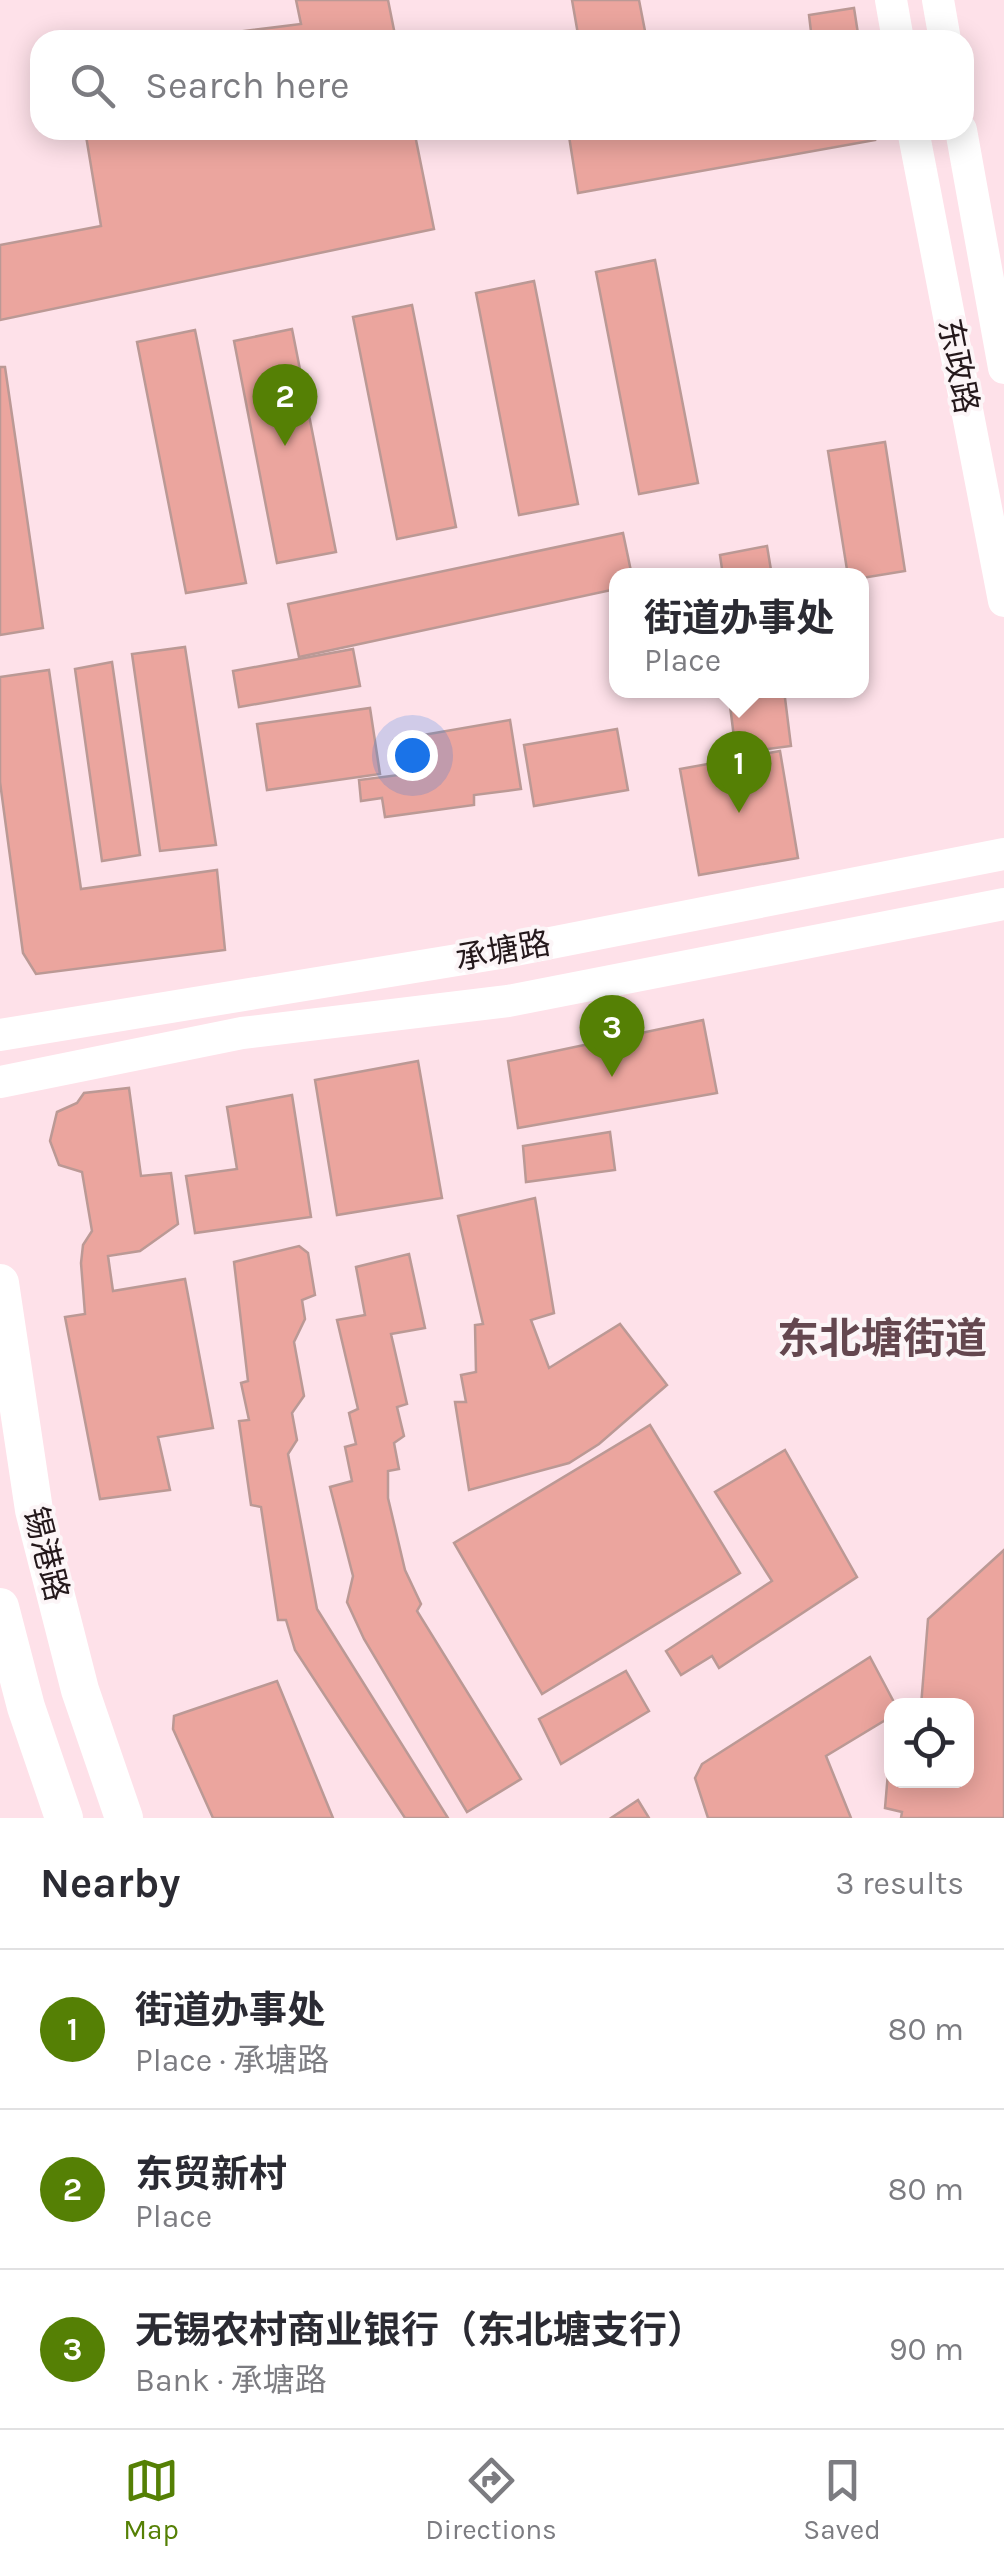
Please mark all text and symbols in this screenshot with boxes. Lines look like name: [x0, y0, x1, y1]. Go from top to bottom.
search box: [30, 30, 974, 140]
icon: search: [65, 58, 120, 113]
text: Search here: [145, 63, 349, 108]
street label: 东政路: [931, 315, 985, 417]
pin: 2: [252, 364, 318, 446]
popup: [609, 568, 869, 698]
text: 街道办事处: [644, 596, 834, 641]
text: Place: [644, 642, 721, 679]
your location: [387, 730, 438, 781]
pin: 1: [706, 730, 772, 813]
street label: 承塘路: [453, 924, 553, 978]
pin: 3: [580, 994, 644, 1077]
district label: 东北塘街道: [777, 1314, 987, 1364]
street label: 锡港路: [16, 1503, 76, 1605]
map controls: [884, 1698, 974, 1788]
button: locate: [884, 1698, 974, 1788]
text: Nearby: [40, 1858, 180, 1908]
text: 3 results: [836, 1865, 964, 1902]
text: 街道办事处: [135, 1988, 325, 2033]
text: 1: [67, 2011, 78, 2048]
text: 80 m: [888, 2011, 964, 2048]
text: Place · 承塘路: [135, 2042, 329, 2079]
text: 东贸新村: [135, 2152, 287, 2197]
text: 2: [63, 2171, 82, 2208]
text: 80 m: [888, 2171, 964, 2208]
text: Place: [135, 2198, 212, 2235]
text: 无锡农村商业银行（东北塘支行）: [135, 2308, 705, 2353]
text: 3: [63, 2331, 82, 2368]
text: 90 m: [889, 2331, 964, 2368]
text: Bank · 承塘路: [135, 2362, 327, 2399]
tab: Map: [123, 2453, 179, 2546]
tab: Directions: [425, 2453, 557, 2546]
tab: Saved: [803, 2453, 881, 2546]

